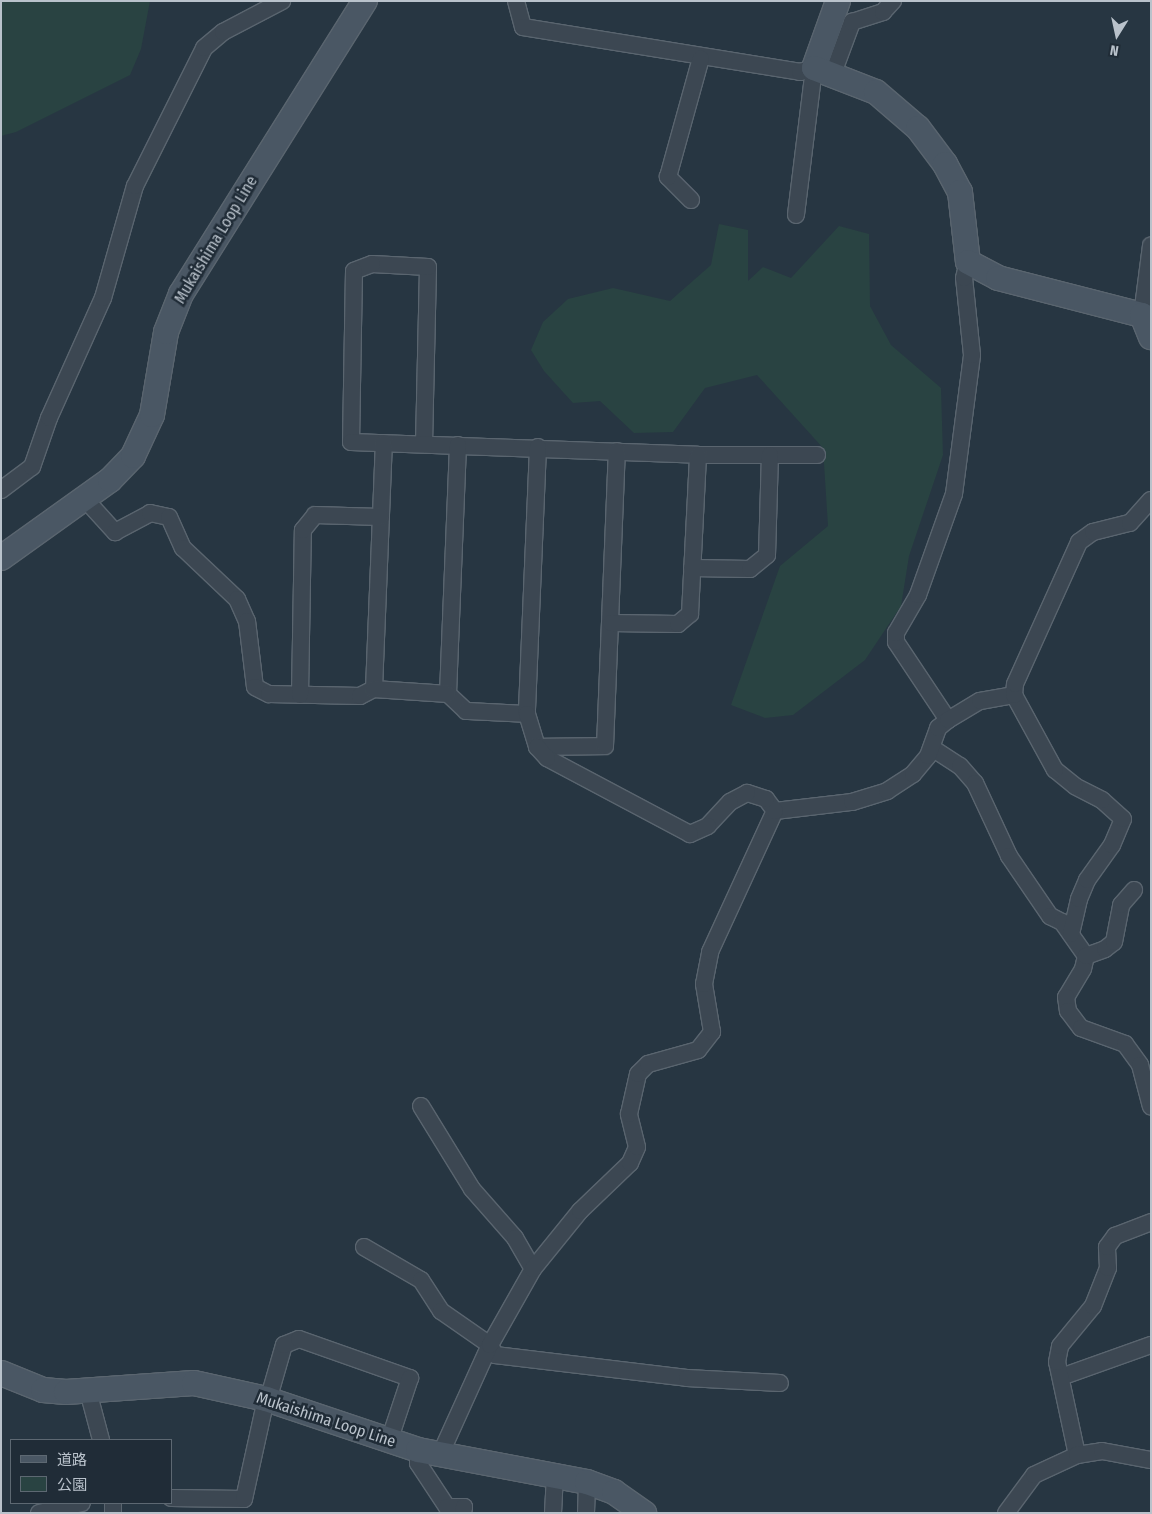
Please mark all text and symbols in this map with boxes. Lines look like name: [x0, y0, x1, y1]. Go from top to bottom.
north arrow: [1092, 10, 1142, 60]
text: N: [1109, 41, 1120, 59]
street label: Mukaishima Loop Line: [170, 173, 262, 307]
street label: Mukaishima Loop Line: [254, 1388, 398, 1452]
legend: [10, 1439, 172, 1504]
text: 道路: [57, 1451, 87, 1469]
text: 公園: [57, 1476, 87, 1494]

